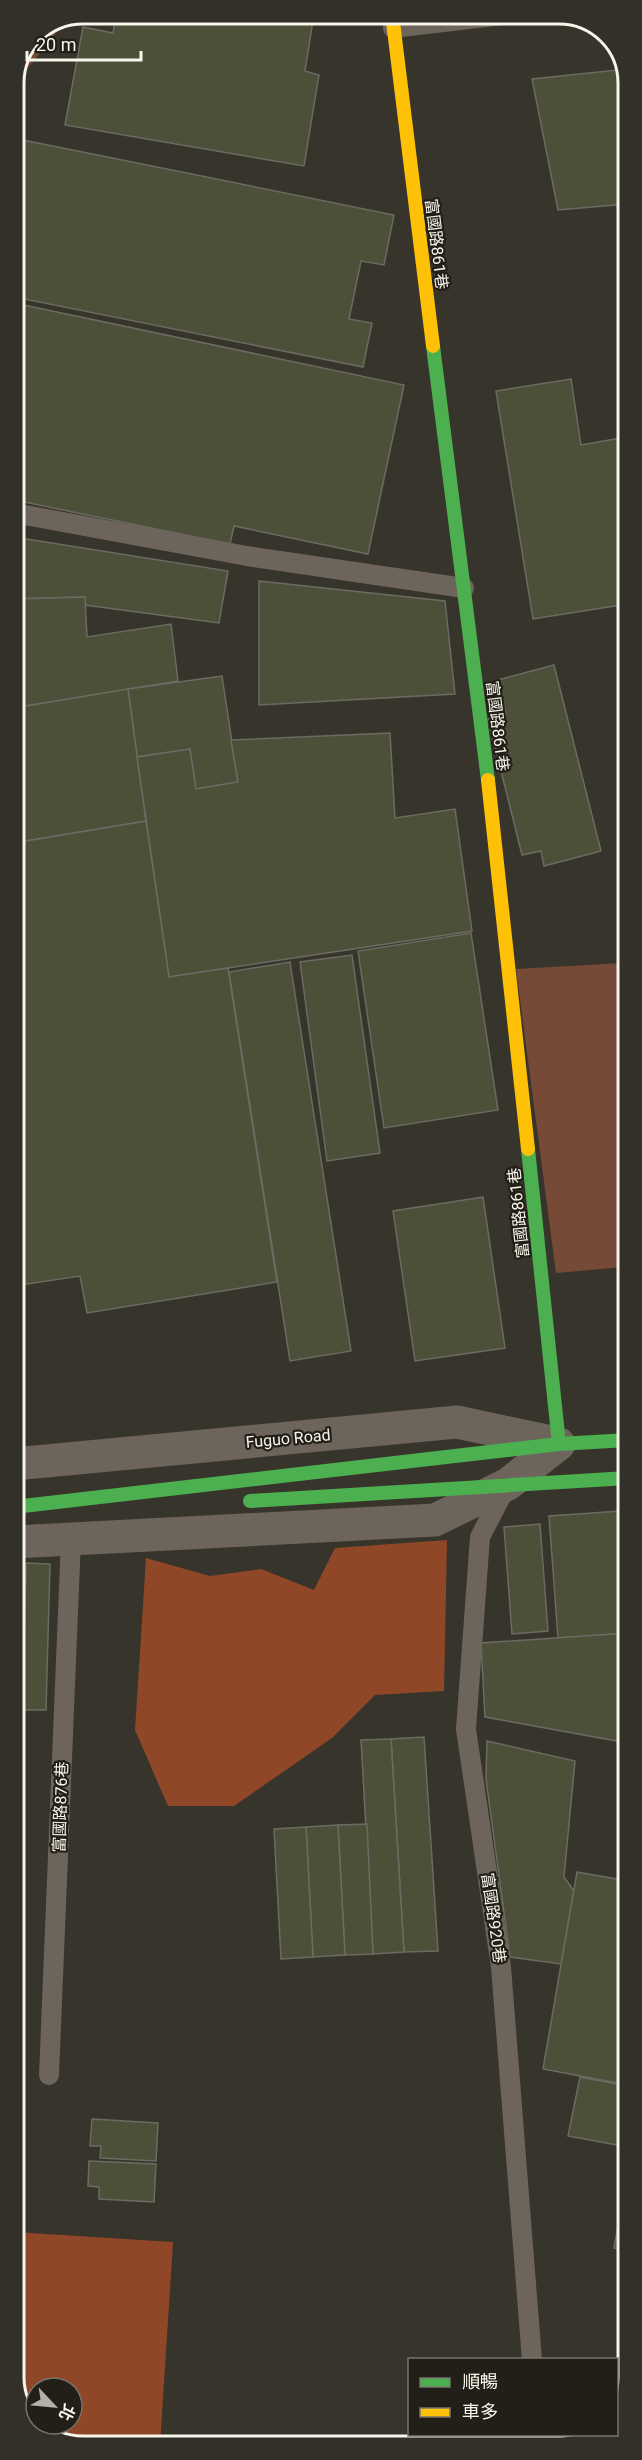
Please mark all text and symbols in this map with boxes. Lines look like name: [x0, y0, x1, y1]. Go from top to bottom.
scale bar: [27, 24, 141, 62]
text: 20 m: [36, 34, 76, 55]
street label: 富國路861巷: [422, 198, 451, 290]
street label: 富國路861巷: [483, 680, 512, 772]
street label: 富國路861巷: [504, 1167, 533, 1259]
street label: Fuguo Road: [245, 1425, 331, 1452]
street label: 富國路876巷: [49, 1761, 72, 1853]
street label: 富國路920巷: [478, 1872, 509, 1964]
legend: [408, 2358, 618, 2436]
text: 順暢: [462, 2371, 498, 2392]
north arrow: [24, 2376, 84, 2436]
text: 北: [55, 2401, 79, 2424]
text: 車多: [462, 2401, 498, 2422]

